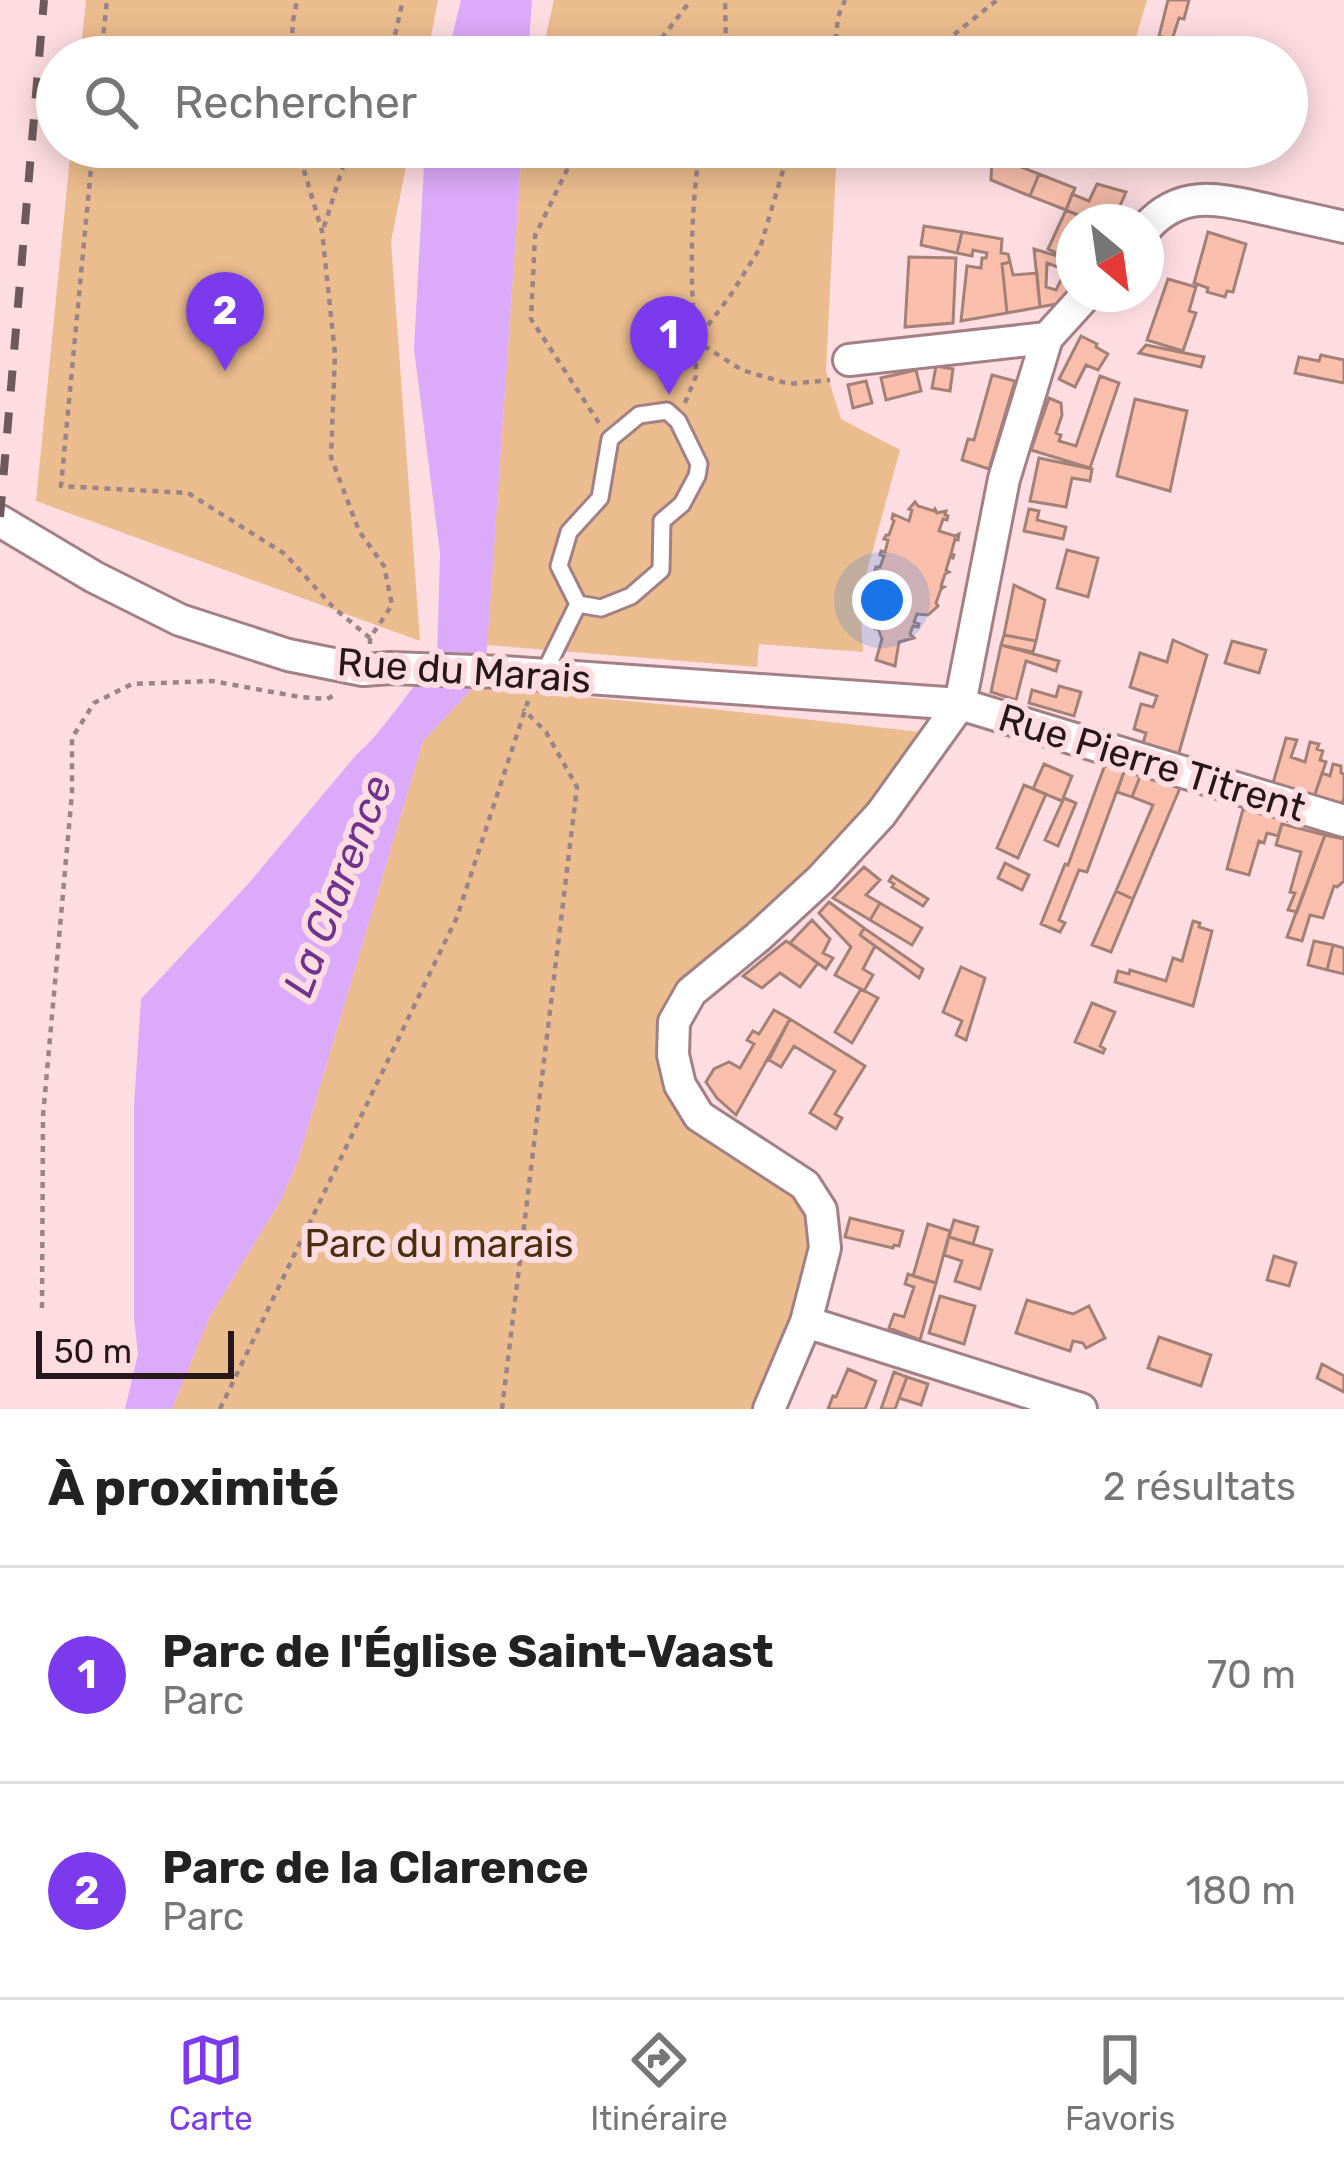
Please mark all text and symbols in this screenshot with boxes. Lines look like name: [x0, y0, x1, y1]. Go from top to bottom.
search box: [36, 36, 1308, 168]
icon: search: [78, 69, 144, 135]
text: Rechercher: [174, 76, 417, 129]
north arrow: [1056, 204, 1164, 312]
pin: 2: [186, 272, 264, 371]
pin: 1: [630, 296, 708, 395]
your location: [852, 570, 912, 630]
street label: Rue du Marais: [335, 639, 593, 703]
street label: Rue Pierre Titrent: [993, 694, 1311, 832]
water label: La Clarence: [273, 769, 403, 1003]
park label: Parc du marais: [304, 1221, 574, 1267]
scale bar: [36, 1325, 234, 1378]
text: 50 m: [54, 1332, 132, 1371]
text: À proximité: [48, 1457, 339, 1518]
text: 2 résultats: [1103, 1464, 1296, 1510]
text: Parc de l'Église Saint-Vaast: [162, 1625, 773, 1678]
text: 1: [77, 1652, 97, 1698]
text: 70 m: [1207, 1652, 1296, 1698]
text: Parc: [162, 1678, 244, 1724]
text: Parc de la Clarence: [162, 1841, 589, 1894]
text: 2: [74, 1868, 100, 1914]
text: 180 m: [1186, 1868, 1296, 1914]
text: Parc: [162, 1894, 244, 1940]
tab: Carte: [169, 2027, 253, 2138]
tab: Itinéraire: [590, 2027, 728, 2138]
tab: Favoris: [1065, 2027, 1175, 2138]

